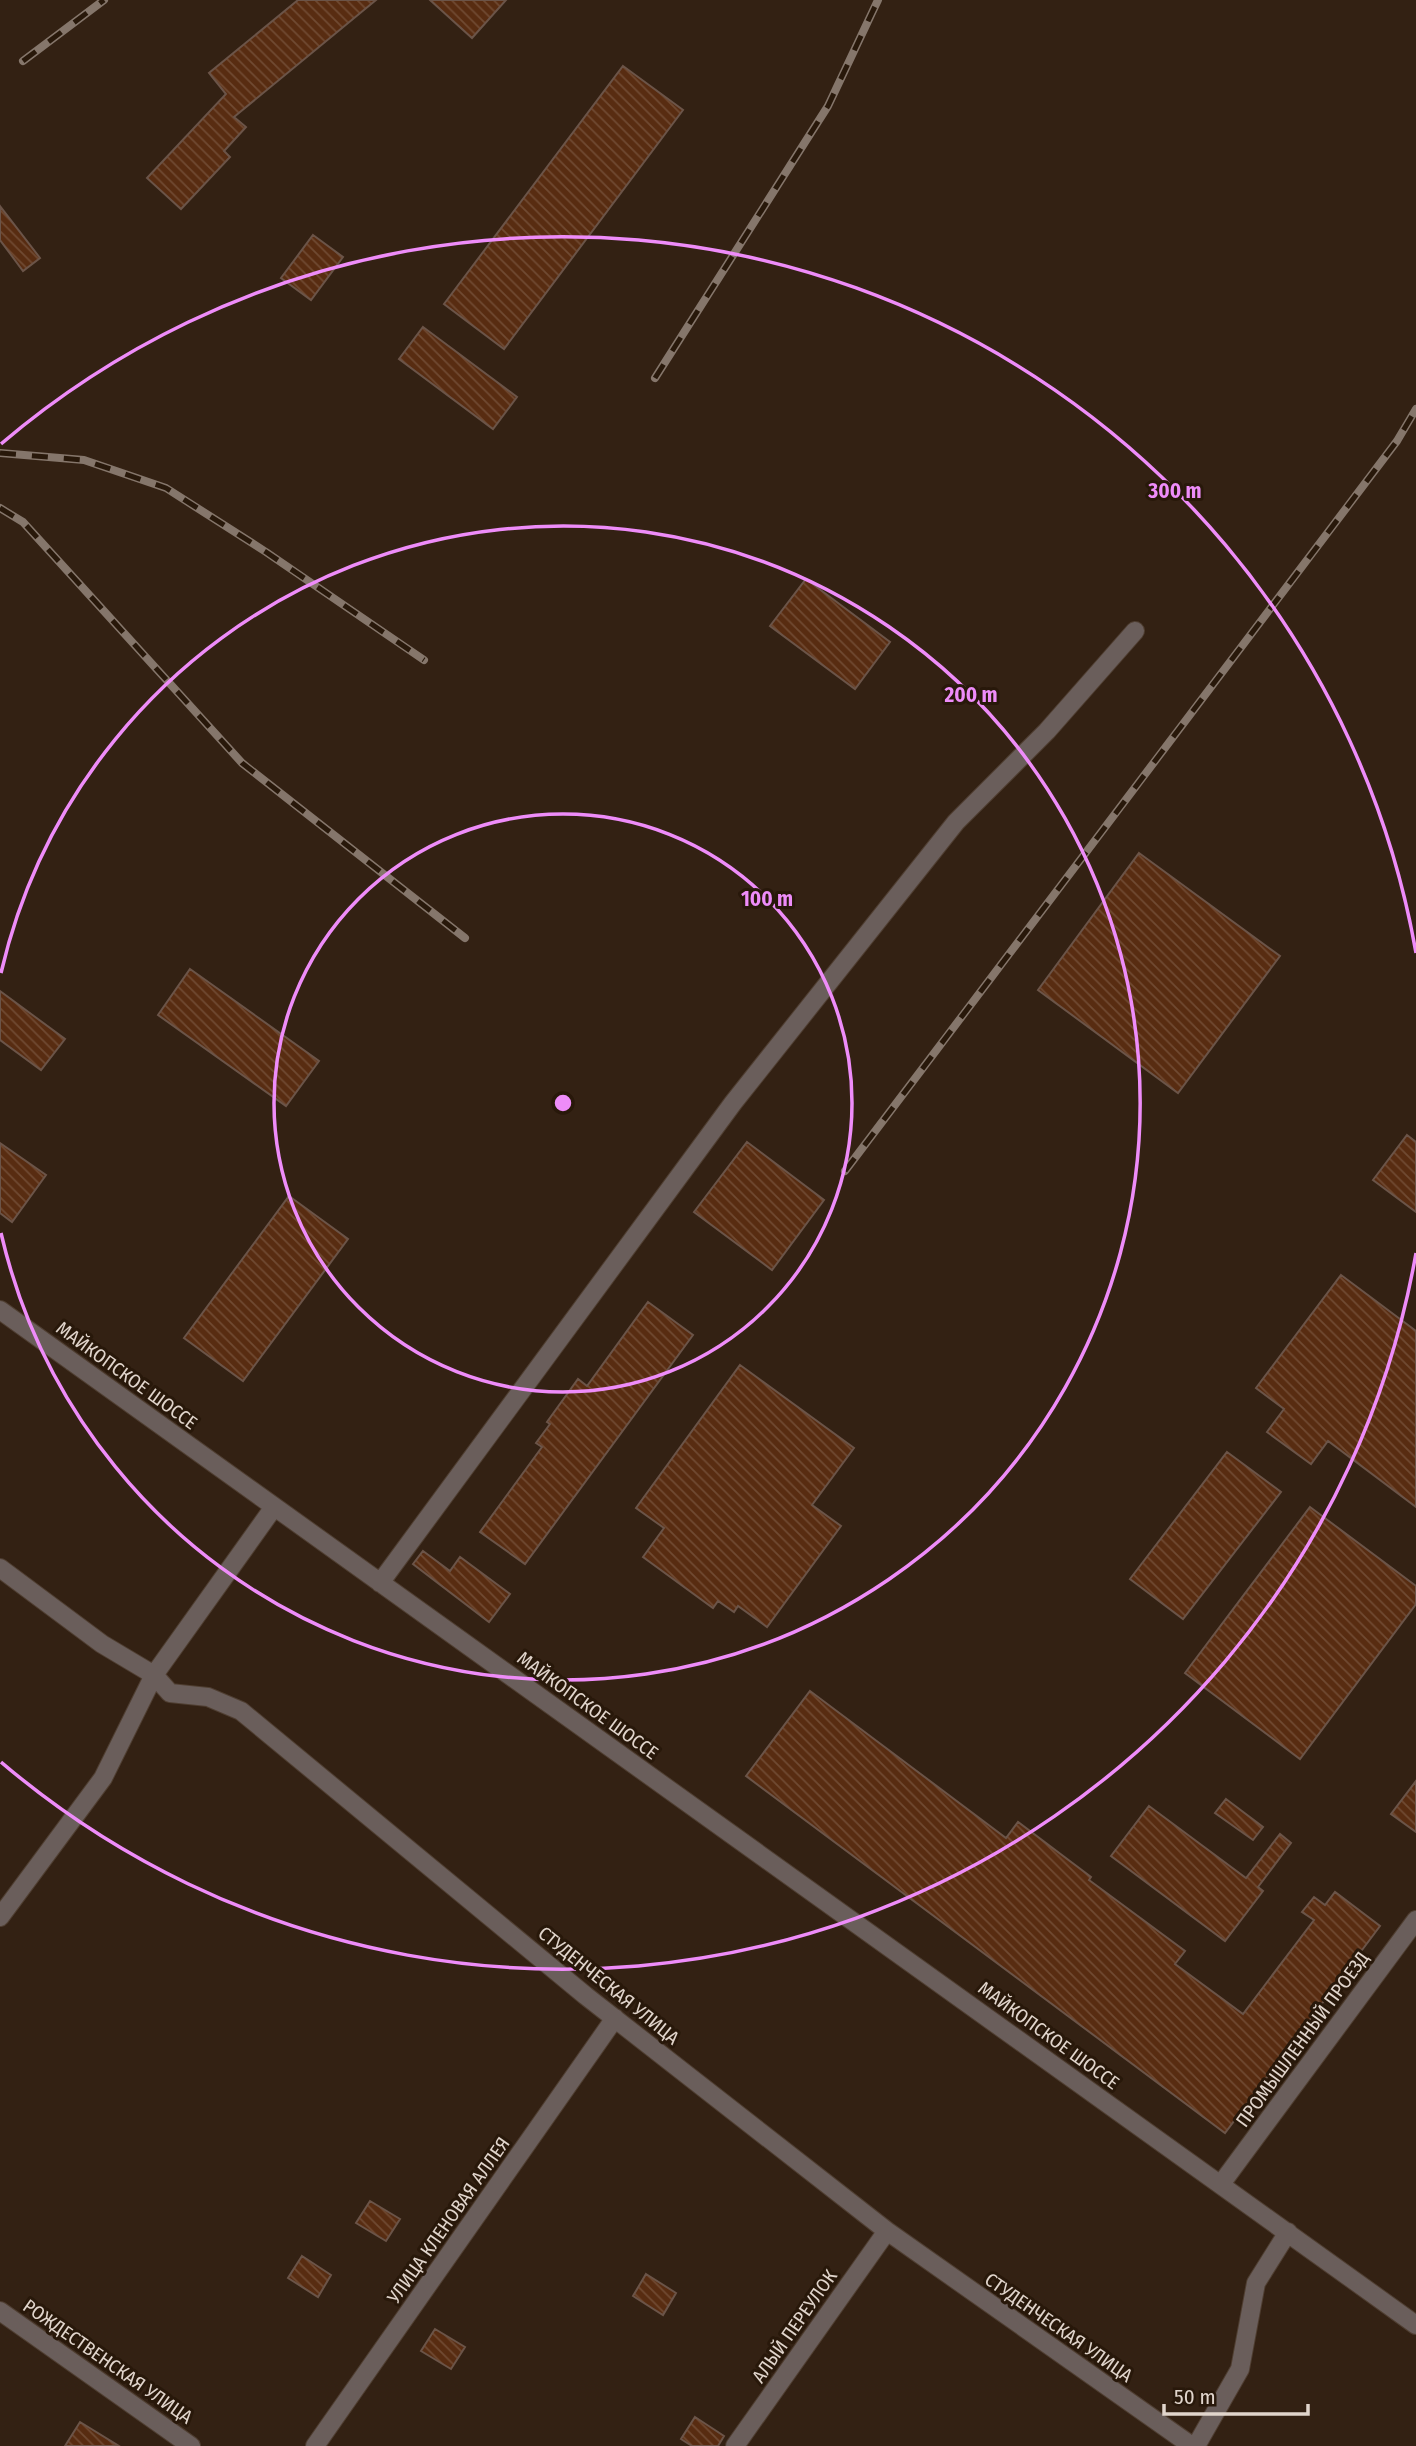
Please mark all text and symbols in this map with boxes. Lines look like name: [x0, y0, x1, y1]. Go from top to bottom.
text: 300 m: [1147, 478, 1202, 504]
text: 200 m: [943, 682, 998, 708]
text: 100 m: [741, 886, 793, 912]
centre of rings: [551, 1091, 575, 1115]
street label: МАЙКОПСКОЕ ШОССЕ: [52, 1317, 202, 1434]
street label: МАЙКОПСКОЕ ШОССЕ: [513, 1647, 663, 1764]
street label: СТУДЕНЧЕСКАЯ УЛИЦА: [534, 1921, 684, 2049]
street label: ПРОМЫШЛЕННЫЙ ПРОЕЗД: [1231, 1947, 1374, 2131]
street label: МАЙКОПСКОЕ ШОССЕ: [974, 1977, 1124, 2094]
street label: УЛИЦА КЛЕНОВАЯ АЛЛЕЯ: [382, 2133, 515, 2309]
street label: АЛЫЙ ПЕРЕУЛОК: [747, 2265, 842, 2387]
street label: СТУДЕНЧЕСКАЯ УЛИЦА: [981, 2268, 1137, 2387]
street label: РОЖДЕСТВЕНСКАЯ УЛИЦА: [19, 2294, 197, 2429]
scale bar: [1164, 2372, 1308, 2416]
text: 50 m: [1174, 2384, 1216, 2410]

